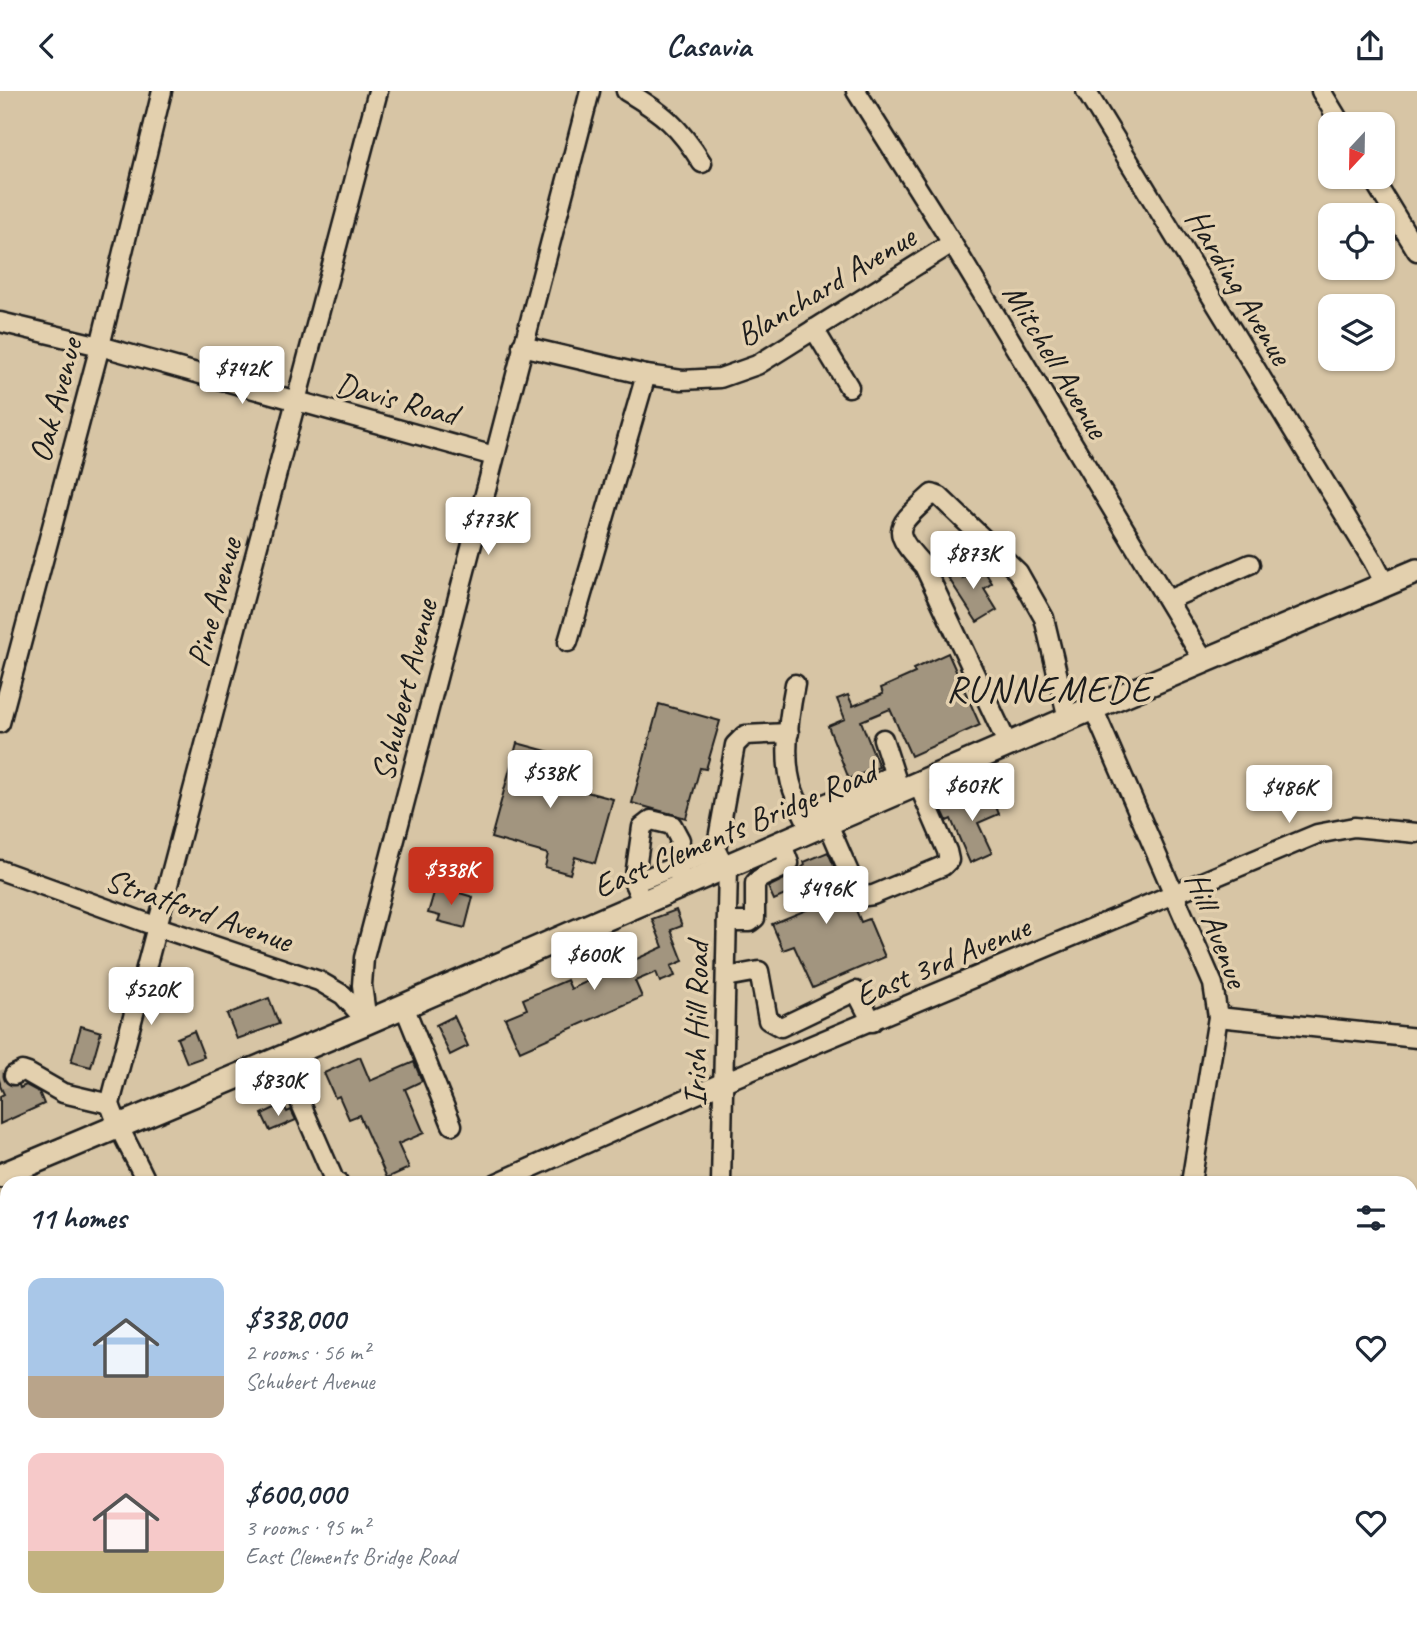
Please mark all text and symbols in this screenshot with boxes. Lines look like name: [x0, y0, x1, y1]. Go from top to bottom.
text: Casavia: [666, 25, 751, 66]
icon: back: [28, 27, 66, 65]
icon: share: [1351, 27, 1389, 65]
north arrow: [1318, 112, 1395, 189]
map controls: [1318, 112, 1395, 371]
street label: Harding Avenue: [1176, 201, 1303, 374]
button: locate: [1318, 203, 1395, 280]
street label: Blanchard Avenue: [728, 215, 925, 356]
street label: Mitchell Avenue: [994, 275, 1120, 448]
button: layers: [1318, 294, 1395, 371]
street label: Oak Avenue: [18, 331, 92, 467]
pin: $742K: [193, 347, 291, 406]
text: $742K: [216, 354, 269, 383]
street label: Davis Road: [331, 363, 467, 437]
pin: $773K: [439, 497, 537, 557]
text: $773K: [462, 505, 514, 534]
street label: Pine Avenue: [177, 531, 252, 671]
pin: $873K: [924, 531, 1022, 591]
text: $873K: [947, 539, 1000, 568]
street label: Schubert Avenue: [361, 593, 447, 785]
district label: RUNNEMEDE: [946, 665, 1154, 712]
street label: East Clements Bridge Road: [587, 748, 887, 907]
pin: $538K: [501, 751, 599, 810]
text: $538K: [524, 758, 576, 787]
pin: $607K: [923, 763, 1021, 823]
pin: $486K: [1240, 765, 1338, 825]
text: $607K: [945, 771, 999, 800]
text: $486K: [1262, 773, 1316, 802]
pin: $338K: [402, 847, 500, 907]
text: $338K: [424, 855, 478, 884]
street label: Stratford Avenue: [100, 858, 300, 962]
street label: Hill Avenue: [1176, 866, 1259, 995]
pin: $496K: [777, 867, 875, 926]
text: $496K: [799, 874, 853, 903]
street label: East 3rd Avenue: [849, 904, 1038, 1017]
pin: $600K: [545, 933, 643, 992]
street label: Irish Hill Road: [674, 936, 719, 1107]
text: $600K: [567, 940, 621, 969]
pin: $520K: [102, 967, 200, 1027]
text: $520K: [125, 975, 177, 1004]
pin: $830K: [229, 1059, 327, 1118]
text: $830K: [251, 1066, 305, 1095]
text: 11 homes: [28, 1199, 126, 1237]
icon: filters: [1352, 1199, 1390, 1237]
text: $338,000: [245, 1300, 345, 1338]
icon: home: [84, 1306, 168, 1390]
icon: heart: [1352, 1329, 1390, 1367]
text: 2 rooms · 56 m²: [245, 1338, 369, 1367]
text: Schubert Avenue: [245, 1367, 375, 1396]
text: $600,000: [245, 1475, 346, 1513]
icon: home: [84, 1481, 168, 1565]
icon: heart: [1352, 1504, 1390, 1542]
text: 3 rooms · 95 m²: [245, 1513, 369, 1542]
text: East Clements Bridge Road: [245, 1542, 456, 1571]

